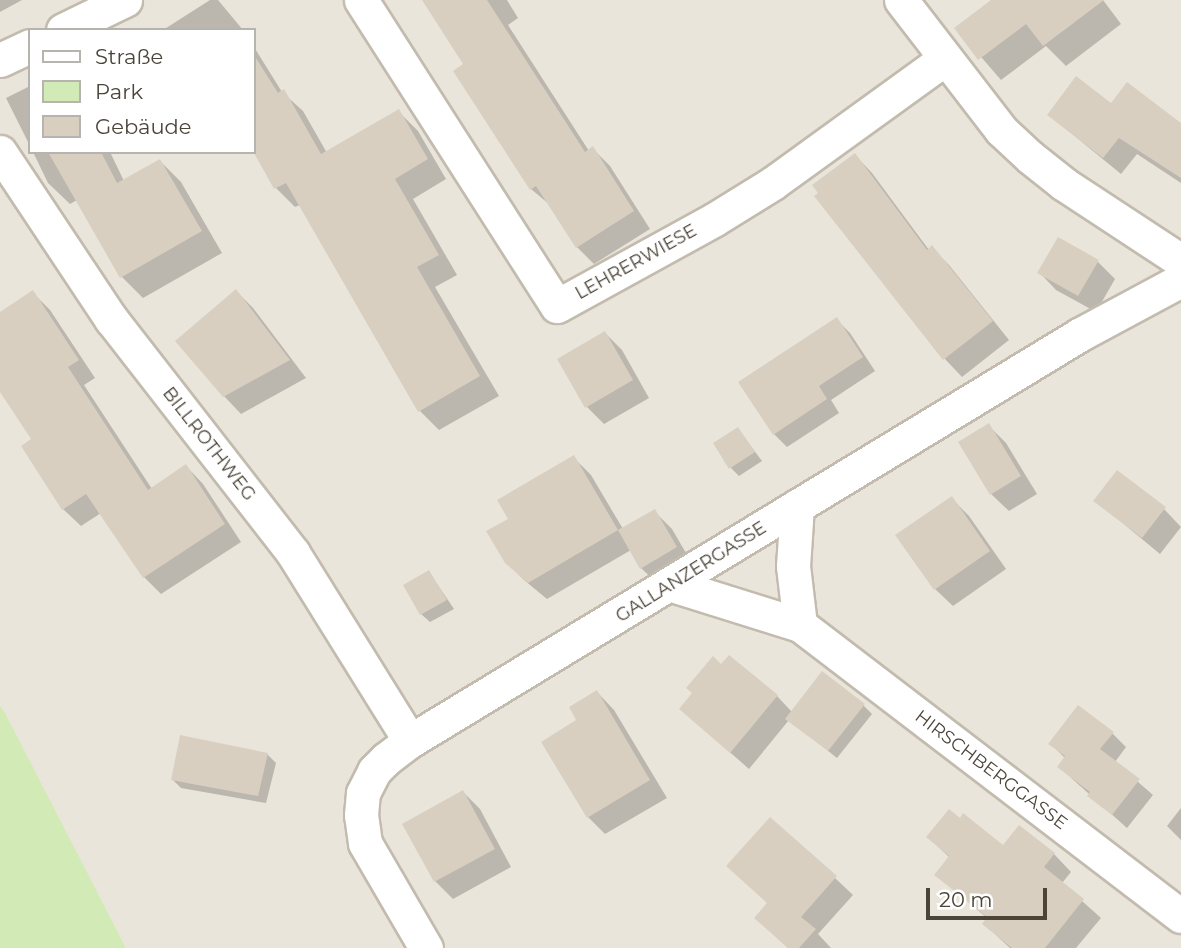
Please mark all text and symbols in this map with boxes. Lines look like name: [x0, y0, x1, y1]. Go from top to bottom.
legend: [28, 28, 256, 154]
text: Straße: [95, 44, 163, 69]
text: Park: [95, 79, 143, 104]
text: Gebäude: [95, 114, 192, 139]
street label: LEHRERWIESE: [571, 220, 701, 304]
street label: BILLROTHWEG: [158, 383, 260, 505]
street label: GALLANZERGASSE: [612, 517, 770, 627]
street label: HIRSCHBERGGASSE: [911, 706, 1071, 834]
scale bar: [929, 874, 1050, 918]
text: 20 m: [939, 887, 993, 912]

